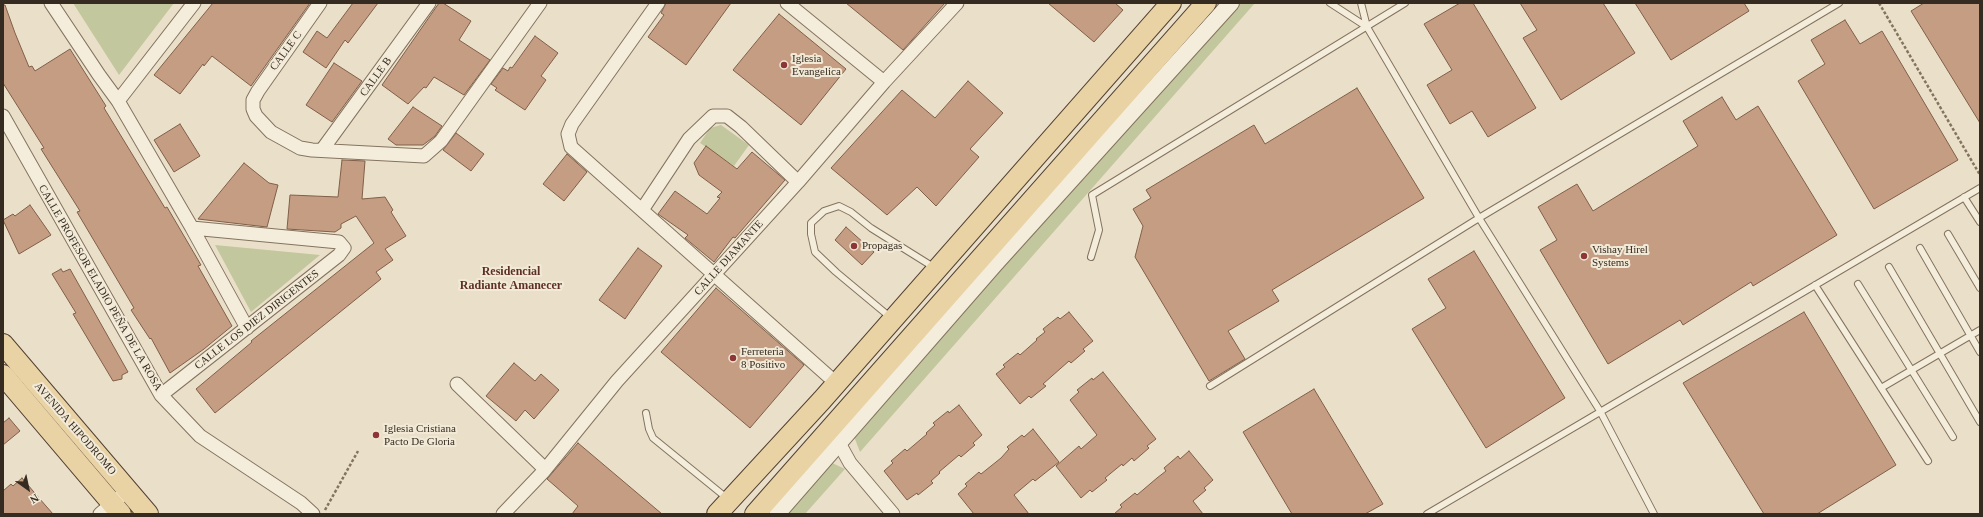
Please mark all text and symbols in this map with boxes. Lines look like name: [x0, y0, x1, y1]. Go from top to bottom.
street label: CALLE C: [267, 29, 305, 73]
place label: Iglesia Evangelica: [792, 52, 841, 78]
street label: CALLE B: [357, 55, 395, 99]
marker: Iglesia Evangelica: [779, 60, 789, 70]
street label: CALLE PROFESOR ELADIO PEÑA DE LA ROSA: [35, 183, 165, 393]
street label: CALLE DIAMANTE: [692, 218, 766, 298]
place label: Propagas: [862, 239, 902, 253]
marker: Propagas: [849, 241, 859, 251]
place label: Vishay Hirel Systems: [1592, 243, 1648, 269]
marker: Vishay Hirel Systems: [1579, 251, 1589, 261]
district label: Residencial Radiante Amanecer: [460, 265, 562, 293]
street label: CALLE LOS DIEZ DIRIGENTES: [192, 267, 322, 373]
place label: Ferreteria 8 Positivo: [741, 345, 785, 371]
marker: Ferreteria 8 Positivo: [728, 353, 738, 363]
street label: AVENIDA HIPODROMO: [31, 380, 119, 478]
place label: Iglesia Cristiana Pacto De Gloria: [384, 422, 456, 448]
marker: Iglesia Cristiana Pacto De Gloria: [371, 430, 381, 440]
north arrow: [8, 469, 48, 509]
text: N: [28, 492, 41, 506]

